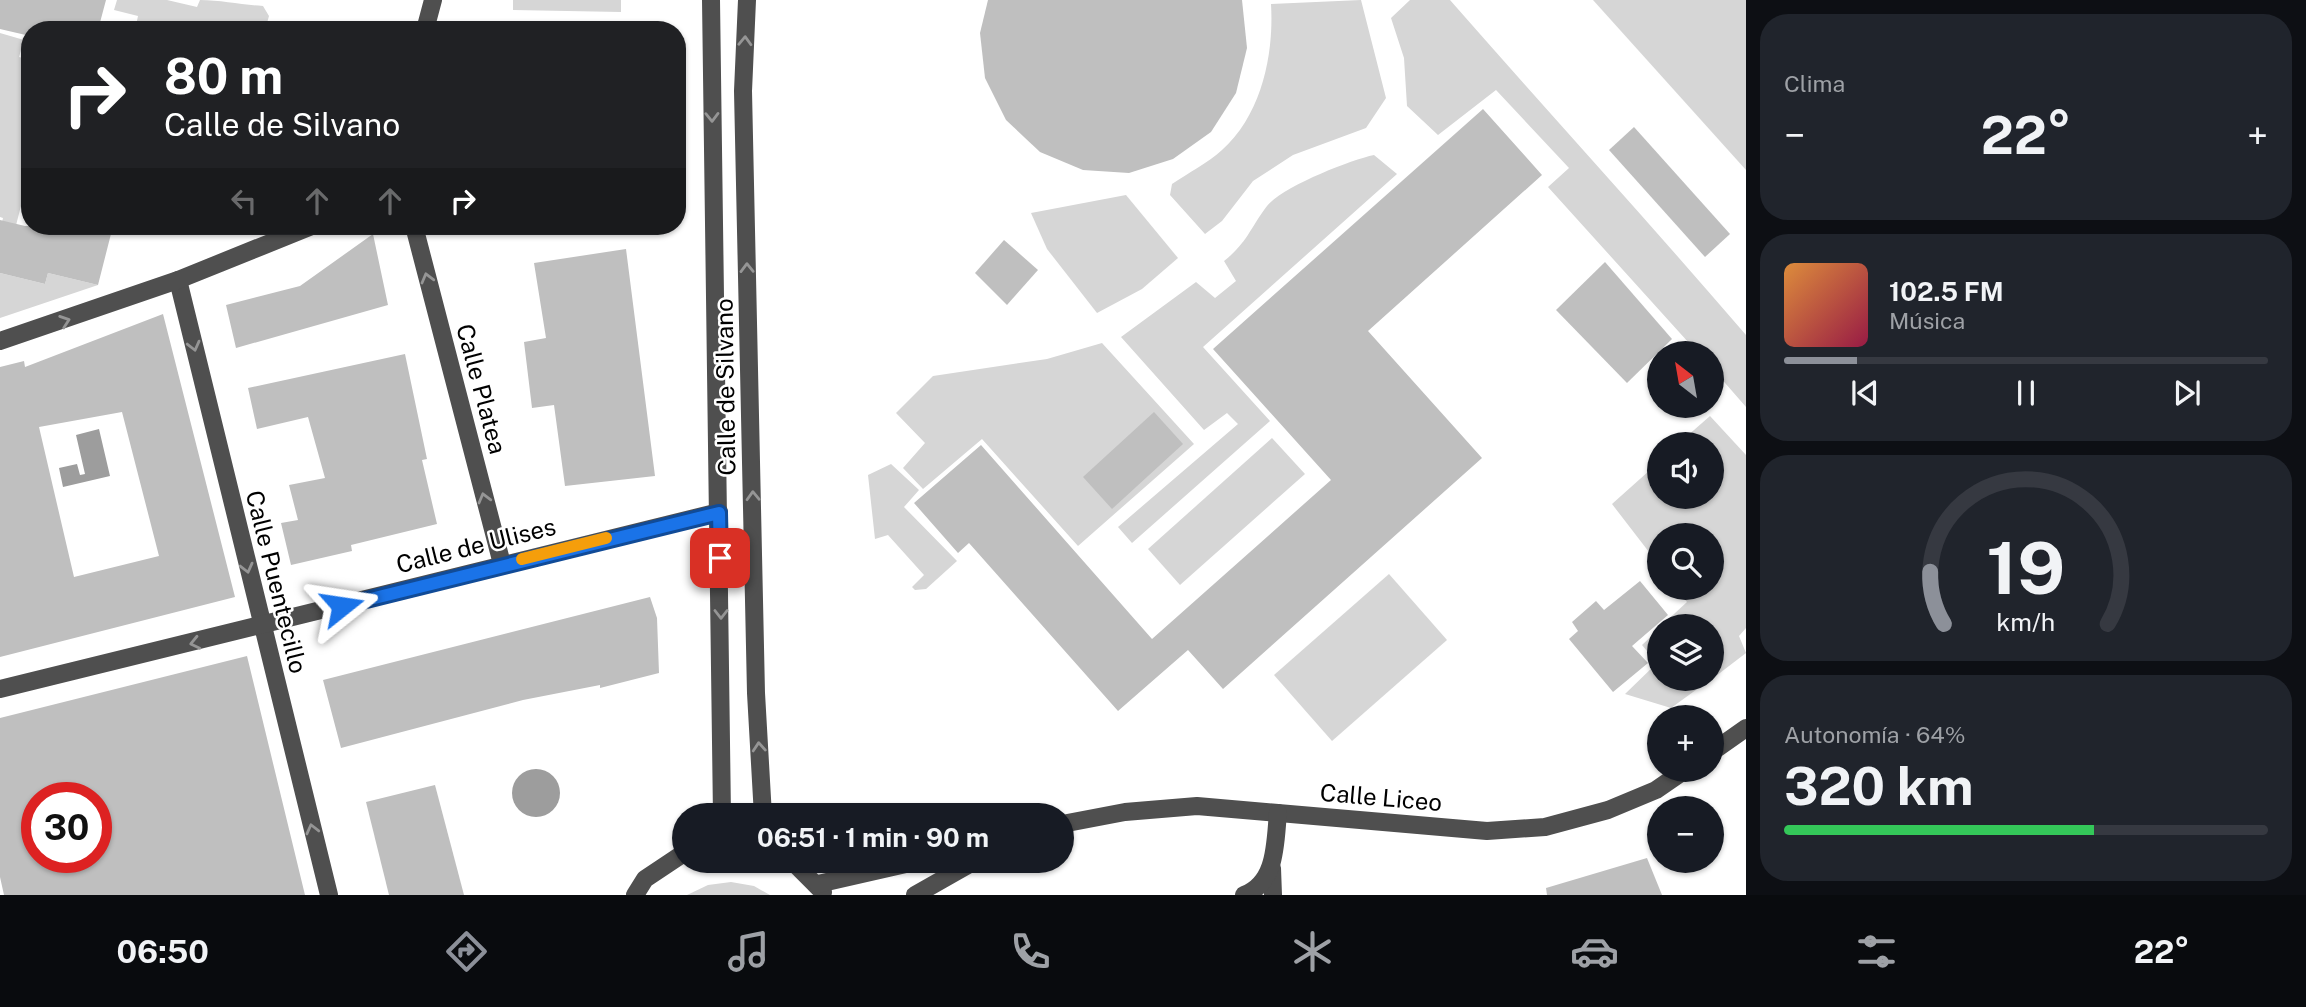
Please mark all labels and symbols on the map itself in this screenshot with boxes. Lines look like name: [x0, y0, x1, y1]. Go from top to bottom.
one-way arrow: [738, 35, 753, 46]
one-way arrow: [704, 112, 719, 123]
one-way arrow: [740, 262, 755, 273]
one-way arrow: [421, 272, 435, 284]
street label: Calle de Silvano: [709, 298, 741, 476]
one-way arrow: [59, 314, 71, 329]
street label: Calle Platea: [451, 321, 513, 457]
one-way arrow: [186, 340, 200, 352]
north arrow: [1647, 341, 1724, 418]
street label: Calle Puentecillo: [241, 488, 313, 676]
one-way arrow: [745, 490, 761, 500]
one-way arrow: [478, 492, 492, 504]
street label: Calle de Ulises: [393, 512, 558, 578]
pin: [690, 528, 750, 588]
one-way arrow: [239, 561, 253, 573]
position arrow: [305, 569, 379, 643]
one-way arrow: [713, 609, 729, 620]
one-way arrow: [189, 635, 201, 649]
one-way arrow: [752, 742, 767, 753]
street label: Calle Liceo: [1319, 778, 1443, 816]
speed limit sign: 30: [21, 782, 112, 873]
one-way arrow: [306, 823, 320, 835]

